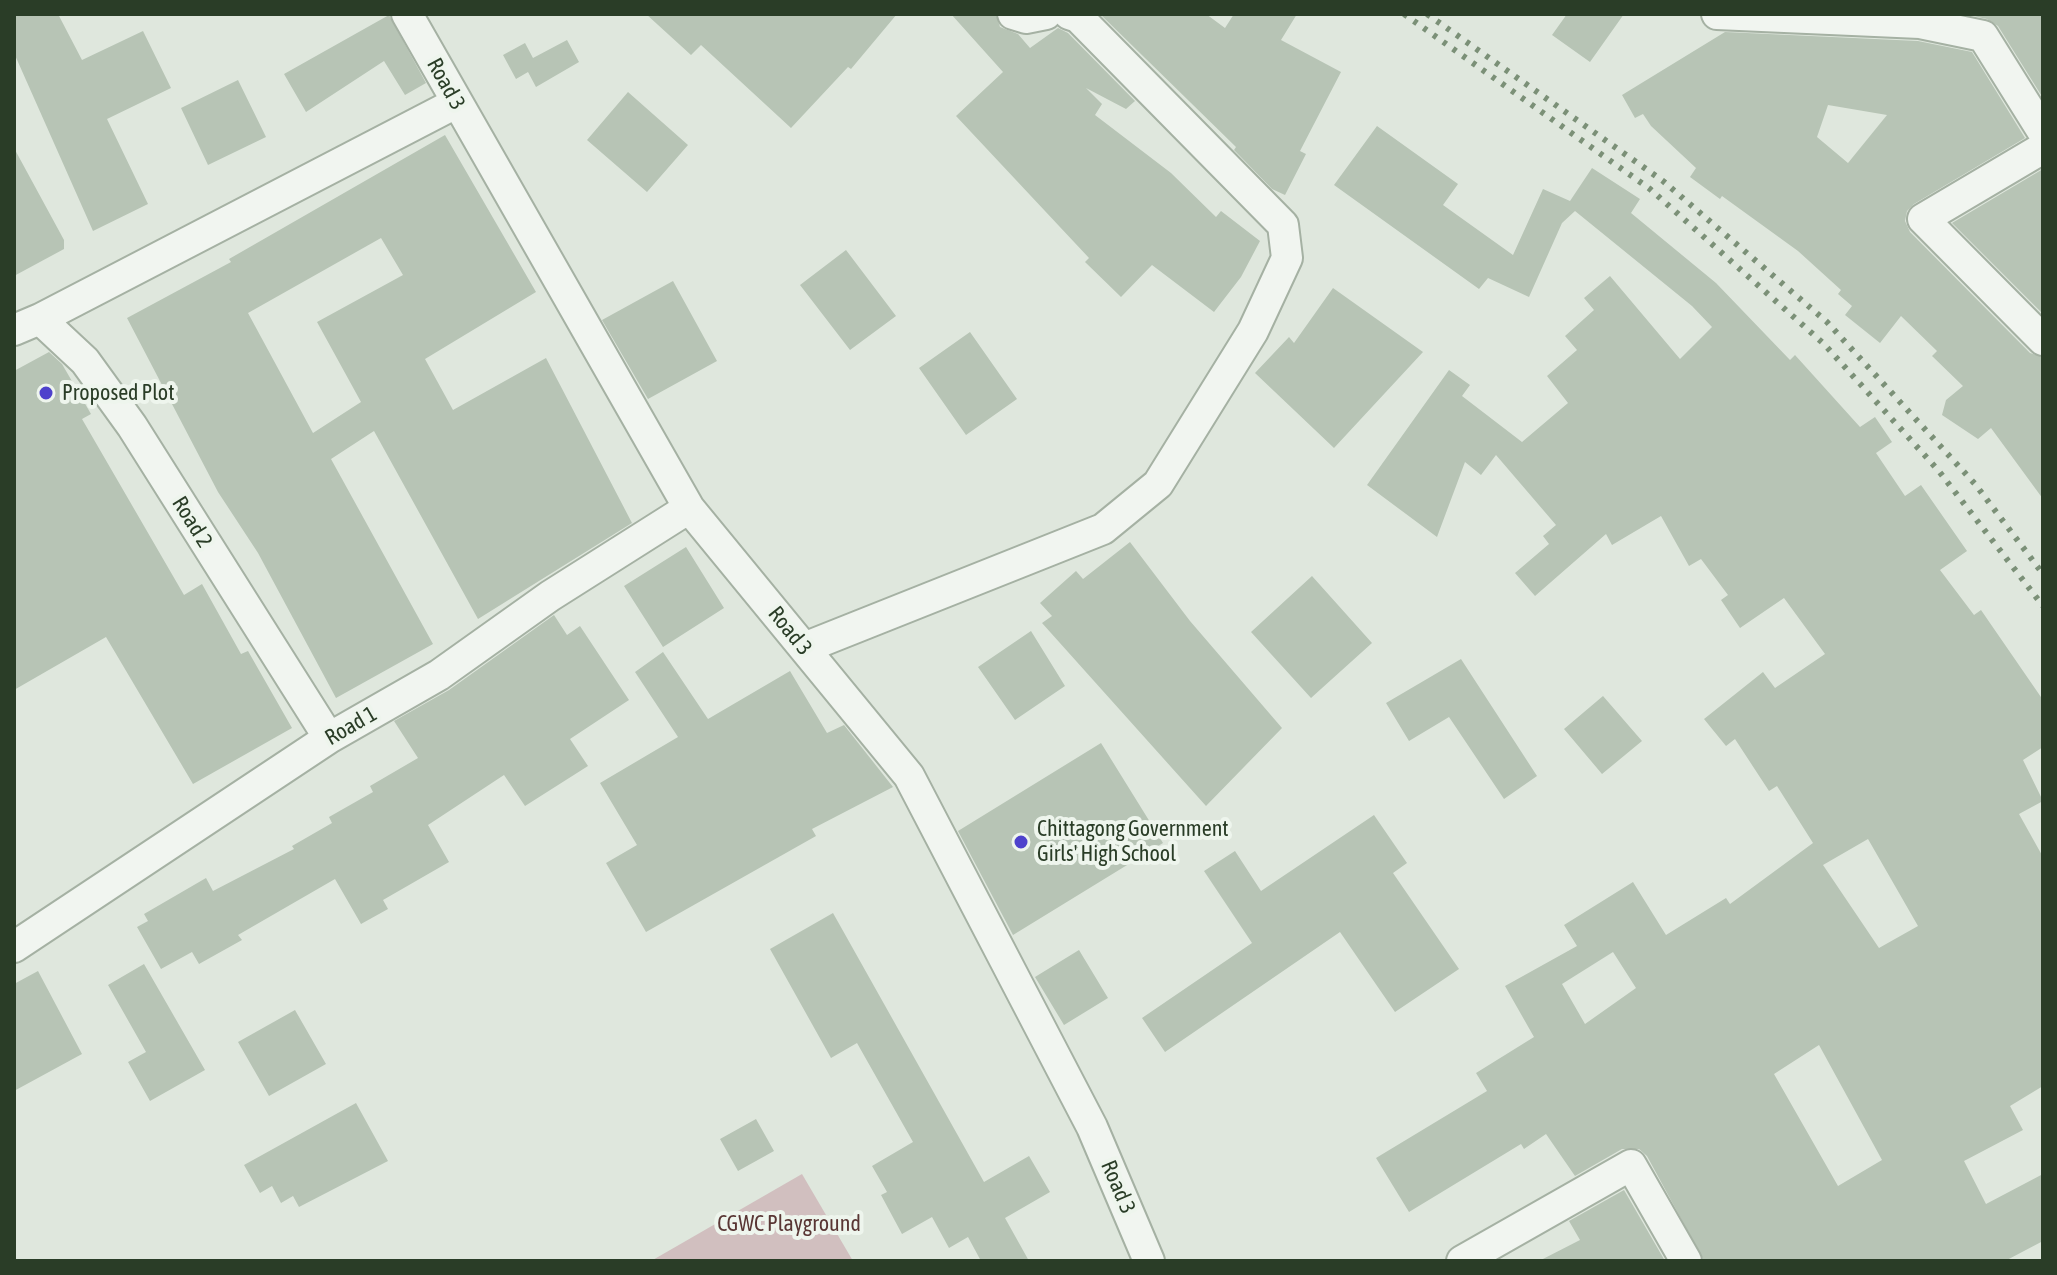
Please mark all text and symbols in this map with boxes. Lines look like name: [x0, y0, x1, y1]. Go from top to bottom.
street label: Road 3: [421, 53, 471, 115]
place label: Proposed Plot: [62, 380, 175, 406]
marker: Proposed Plot: [37, 384, 55, 402]
street label: Road 2: [166, 492, 218, 552]
street label: Road 3: [762, 601, 818, 661]
street label: Road 1: [320, 701, 382, 751]
place label: Chittagong Government Girls' High School: [1037, 816, 1229, 868]
marker: Chittagong Government Girls' High School: [1012, 833, 1030, 851]
street label: Road 3: [1095, 1156, 1141, 1218]
park label: CGWC Playground: [717, 1211, 861, 1237]

